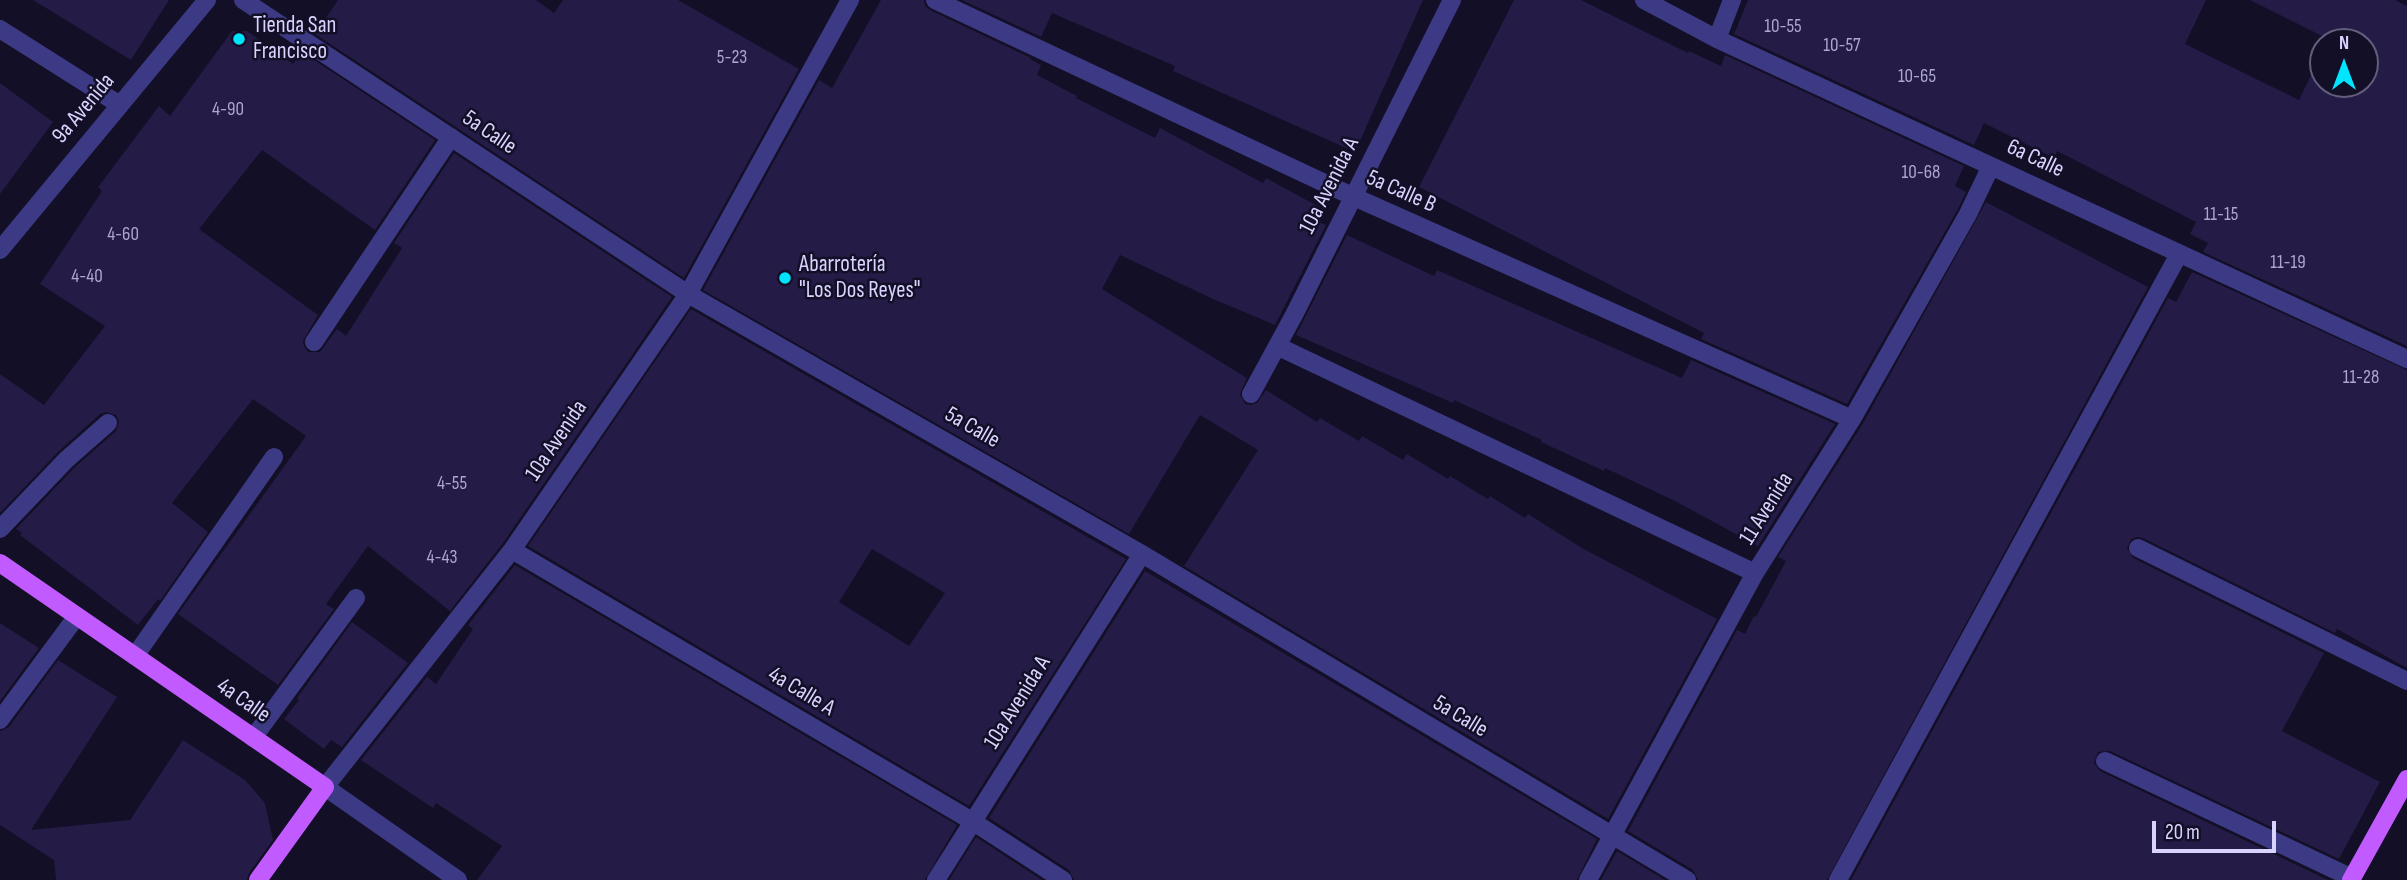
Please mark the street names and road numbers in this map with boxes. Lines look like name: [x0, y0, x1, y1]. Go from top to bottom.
street label: 9a Avenida: [47, 68, 121, 150]
street label: 5a Calle: [457, 105, 521, 161]
street label: 10a Avenida A: [1294, 133, 1366, 239]
street label: 6a Calle: [2002, 134, 2068, 184]
street label: 5a Calle B: [1362, 165, 1440, 219]
street label: 10a Avenida: [520, 396, 594, 486]
street label: 5a Calle: [939, 401, 1005, 455]
street label: 11 Avenida: [1734, 468, 1800, 550]
street label: 10a Avenida A: [979, 651, 1057, 755]
street label: 4a Calle A: [763, 661, 839, 723]
street label: 4a Calle: [211, 673, 275, 729]
street label: 5a Calle: [1428, 690, 1492, 744]

